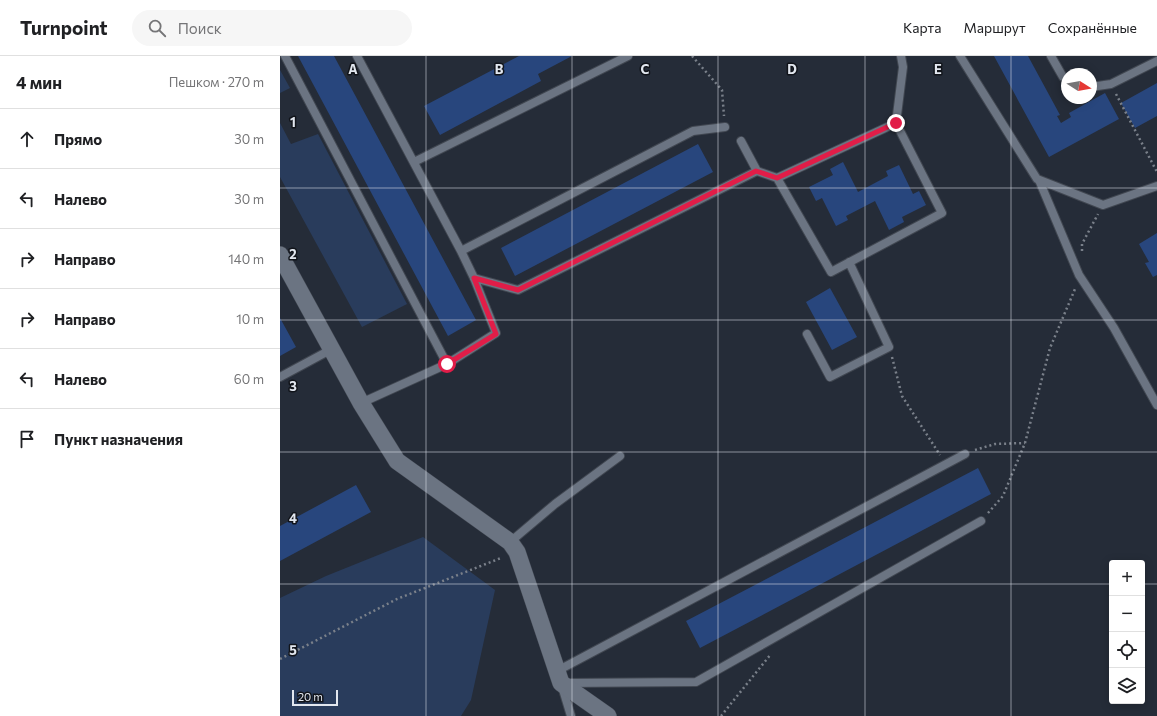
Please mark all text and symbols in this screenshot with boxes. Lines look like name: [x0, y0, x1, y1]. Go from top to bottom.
search box: [132, 10, 412, 46]
text: Turnpoint: [20, 16, 108, 39]
icon: search: [146, 17, 168, 39]
text: Поиск: [178, 19, 222, 37]
text: Карта: [903, 19, 941, 36]
text: Маршрут: [963, 19, 1026, 36]
text: Сохранённые: [1048, 19, 1137, 36]
text: A: [348, 61, 358, 77]
text: B: [495, 61, 504, 77]
text: C: [641, 61, 650, 77]
text: D: [787, 61, 797, 77]
text: E: [934, 61, 942, 77]
north arrow: [1061, 68, 1097, 104]
text: 4 мин: [16, 72, 62, 93]
text: Пешком · 270 m: [169, 74, 264, 90]
text: 1: [290, 114, 296, 130]
route end: [887, 114, 905, 132]
icon: ahead: [16, 128, 38, 150]
text: Прямо: [54, 130, 102, 148]
text: 30 m: [234, 131, 264, 147]
icon: left: [16, 188, 38, 210]
text: Налево: [54, 190, 107, 208]
text: 30 m: [234, 191, 264, 207]
text: 2: [289, 246, 297, 262]
icon: right: [16, 248, 38, 270]
text: Направо: [54, 250, 116, 268]
text: 140 m: [228, 251, 264, 267]
icon: right: [16, 308, 38, 330]
text: Направо: [54, 310, 116, 328]
text: 10 m: [236, 311, 264, 327]
route start: [438, 355, 456, 373]
icon: left: [16, 368, 38, 390]
text: Налево: [54, 370, 107, 388]
text: 60 m: [234, 371, 264, 387]
text: 3: [289, 378, 297, 394]
icon: arrive: [16, 428, 38, 450]
text: Пункт назначения: [54, 430, 183, 448]
text: 4: [289, 510, 297, 526]
map controls: [1109, 560, 1145, 704]
button: +: [1109, 560, 1145, 596]
button: −: [1109, 596, 1145, 632]
button: locate: [1109, 632, 1145, 668]
text: 5: [289, 642, 297, 658]
button: layers: [1109, 668, 1145, 704]
scale bar: [292, 688, 338, 707]
text: 20 m: [298, 690, 323, 703]

